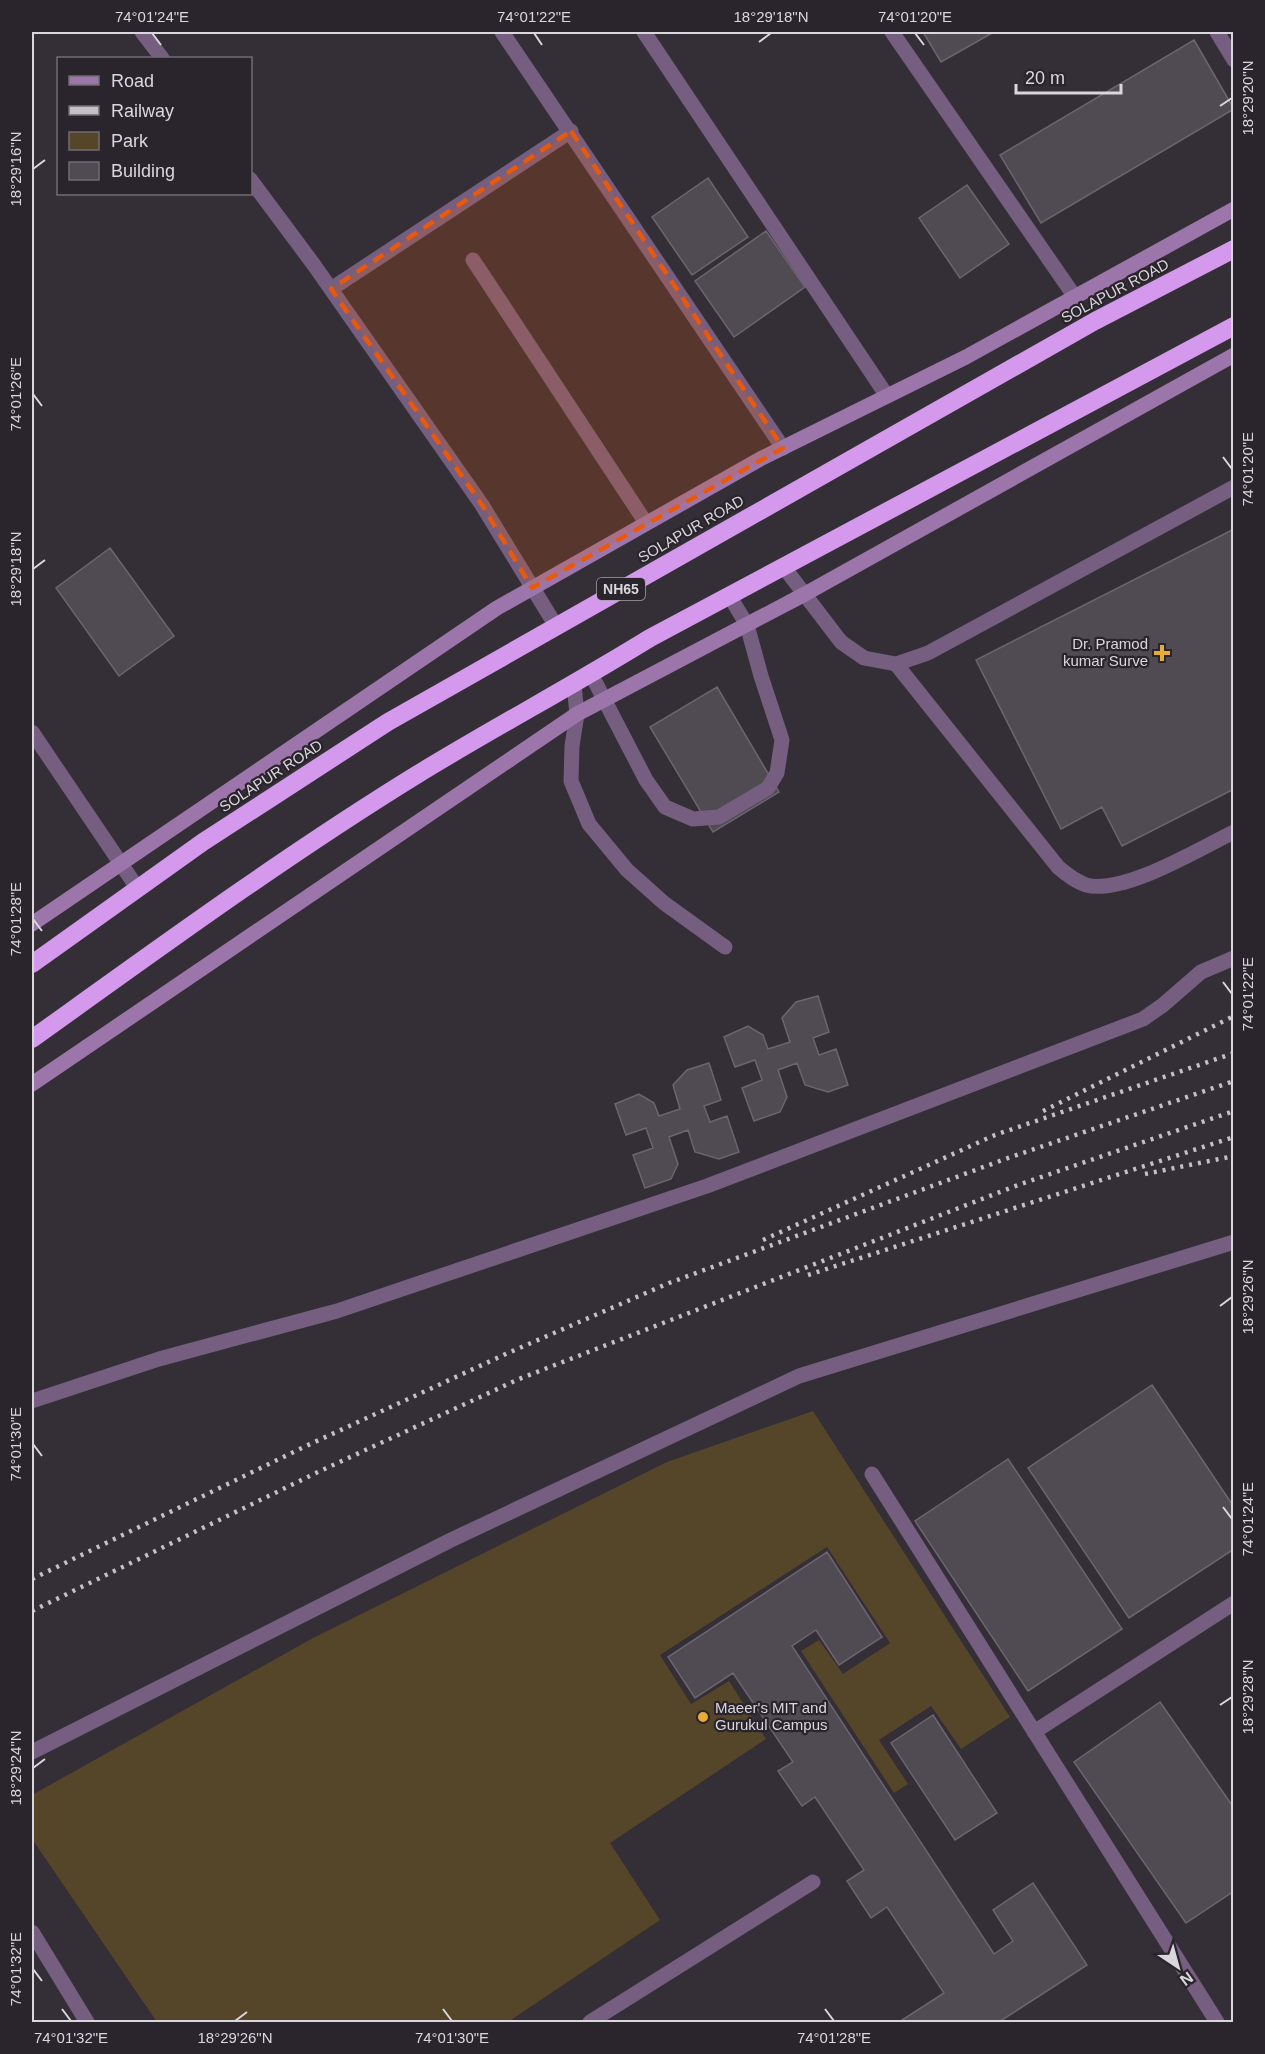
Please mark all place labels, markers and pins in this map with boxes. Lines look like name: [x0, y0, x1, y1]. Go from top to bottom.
place label: Dr. Pramod kumar Surve: [1063, 635, 1148, 669]
marker: Dr. Pramod kumar Surve: [1153, 644, 1171, 662]
place label: Maeer's MIT and Gurukul Campus: [715, 1699, 828, 1733]
marker: Maeer's MIT and Gurukul Campus: [696, 1710, 710, 1724]

